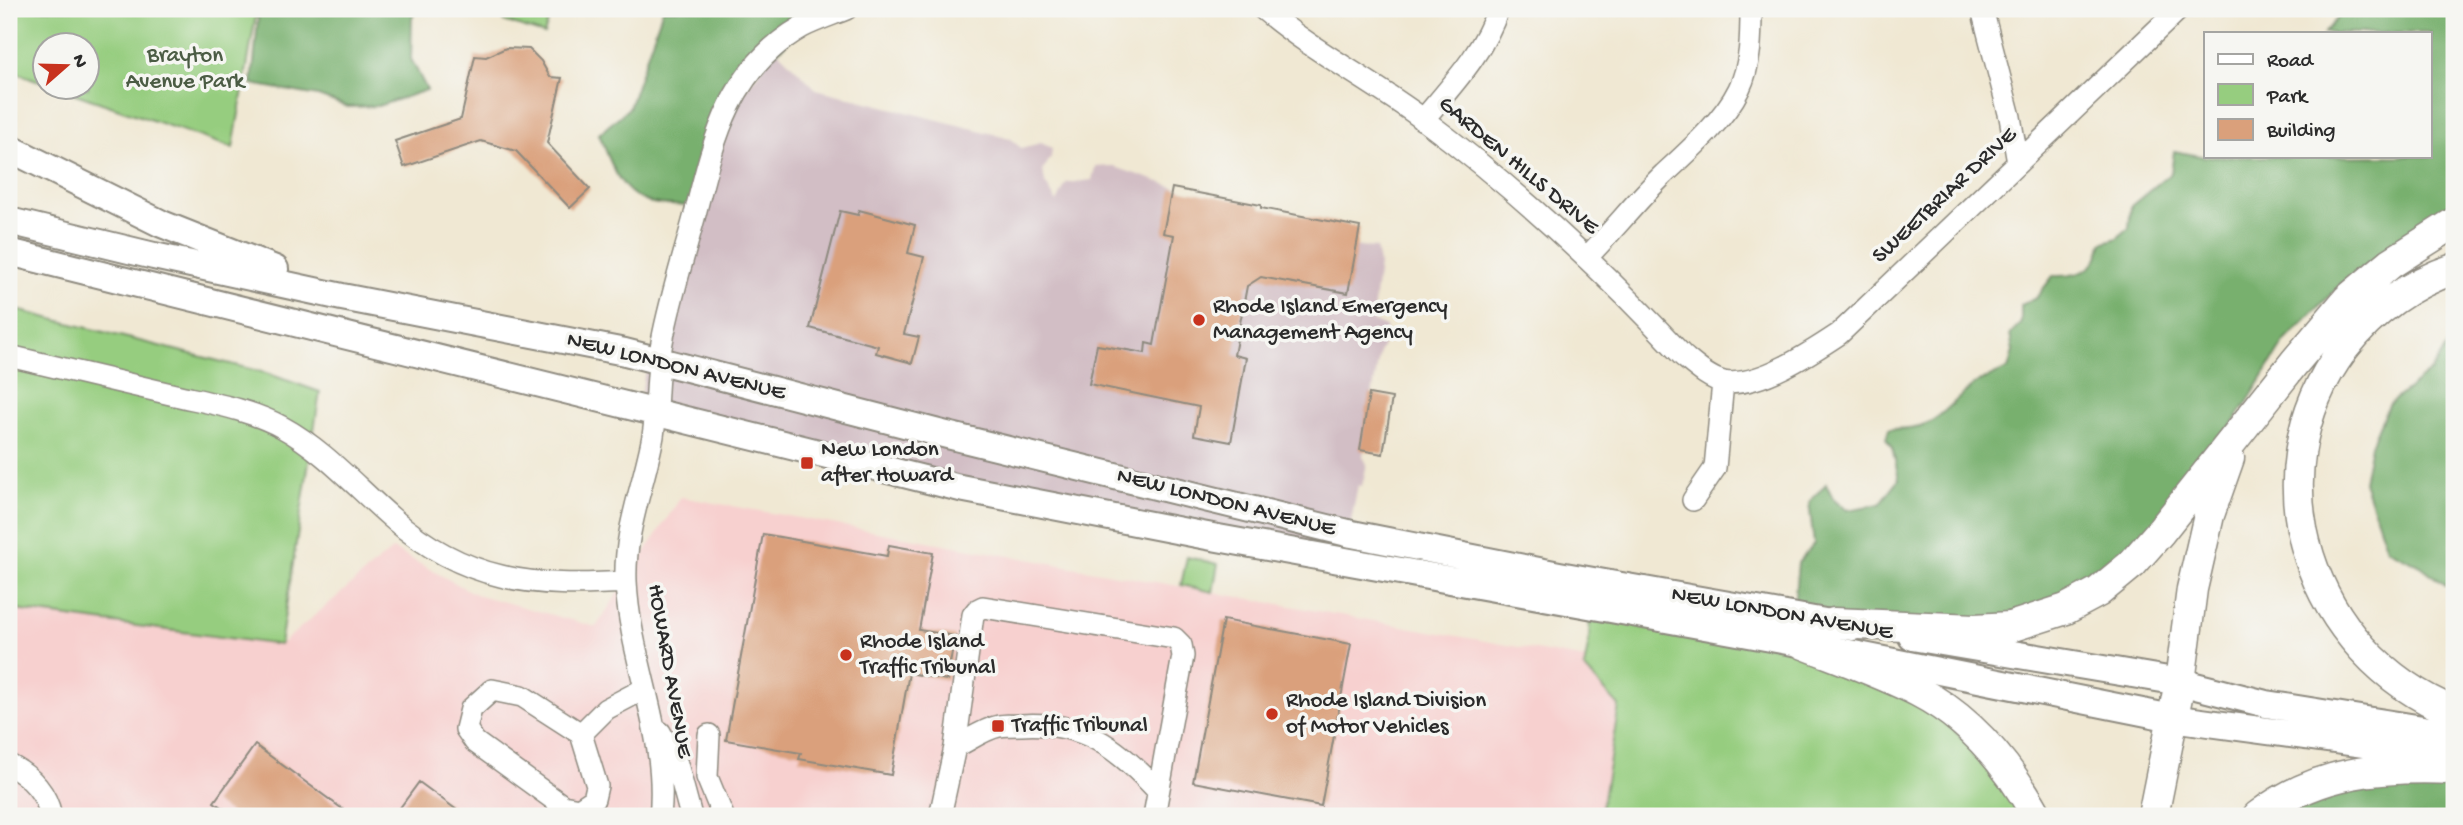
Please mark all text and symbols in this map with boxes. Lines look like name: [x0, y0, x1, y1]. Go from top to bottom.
north arrow: [32, 32, 102, 102]
legend: [2204, 32, 2432, 158]
park label: Brayton Avenue Park: [126, 43, 247, 96]
text: Road: [2267, 50, 2315, 75]
text: N: [66, 52, 92, 71]
text: Park: [2266, 86, 2310, 111]
street label: GARDEN HILLS DRIVE: [1432, 91, 1605, 242]
text: Building: [2266, 120, 2336, 145]
street label: SWEETBRIAR DRIVE: [1867, 121, 2024, 270]
place label: Rhode Island Emergency Management Agency: [1213, 294, 1448, 347]
marker: Rhode Island Emergency Management Agency: [1191, 312, 1207, 328]
street label: NEW LONDON AVENUE: [564, 327, 790, 408]
place label: New London after Howard: [821, 437, 954, 490]
marker: New London after Howard: [799, 455, 815, 471]
street label: NEW LONDON AVENUE: [1114, 463, 1340, 544]
street label: NEW LONDON AVENUE: [1669, 581, 1896, 647]
street label: HOWARD AVENUE: [640, 582, 698, 762]
place label: Rhode Island Traffic Tribunal: [858, 629, 996, 682]
marker: Rhode Island Traffic Tribunal: [838, 647, 854, 663]
place label: Rhode Island Division of Motor Vehicles: [1286, 688, 1486, 741]
marker: Rhode Island Division of Motor Vehicles: [1264, 706, 1280, 722]
place label: Traffic Tribunal: [1010, 713, 1148, 740]
marker: Traffic Tribunal: [990, 718, 1006, 734]

